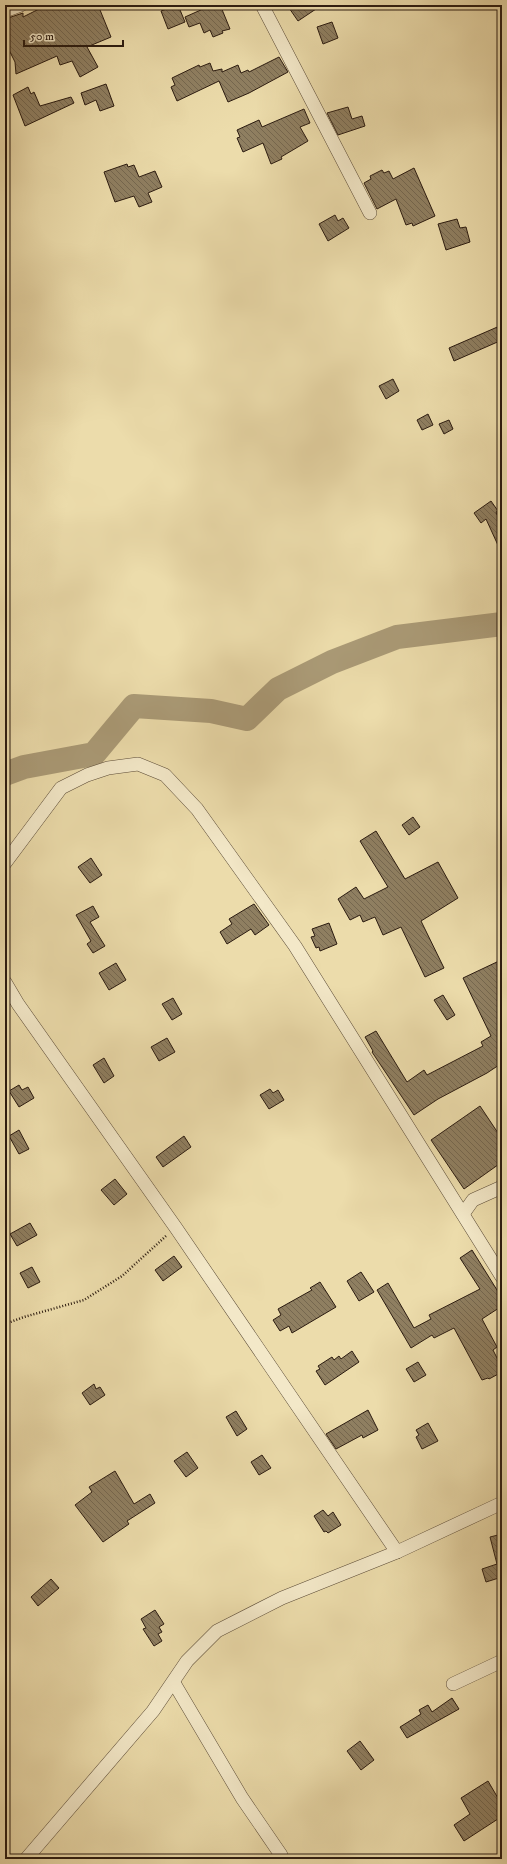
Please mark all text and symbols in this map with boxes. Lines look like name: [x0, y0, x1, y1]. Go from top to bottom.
scale bar: [24, 22, 123, 48]
text: 50 m: [30, 29, 54, 44]

